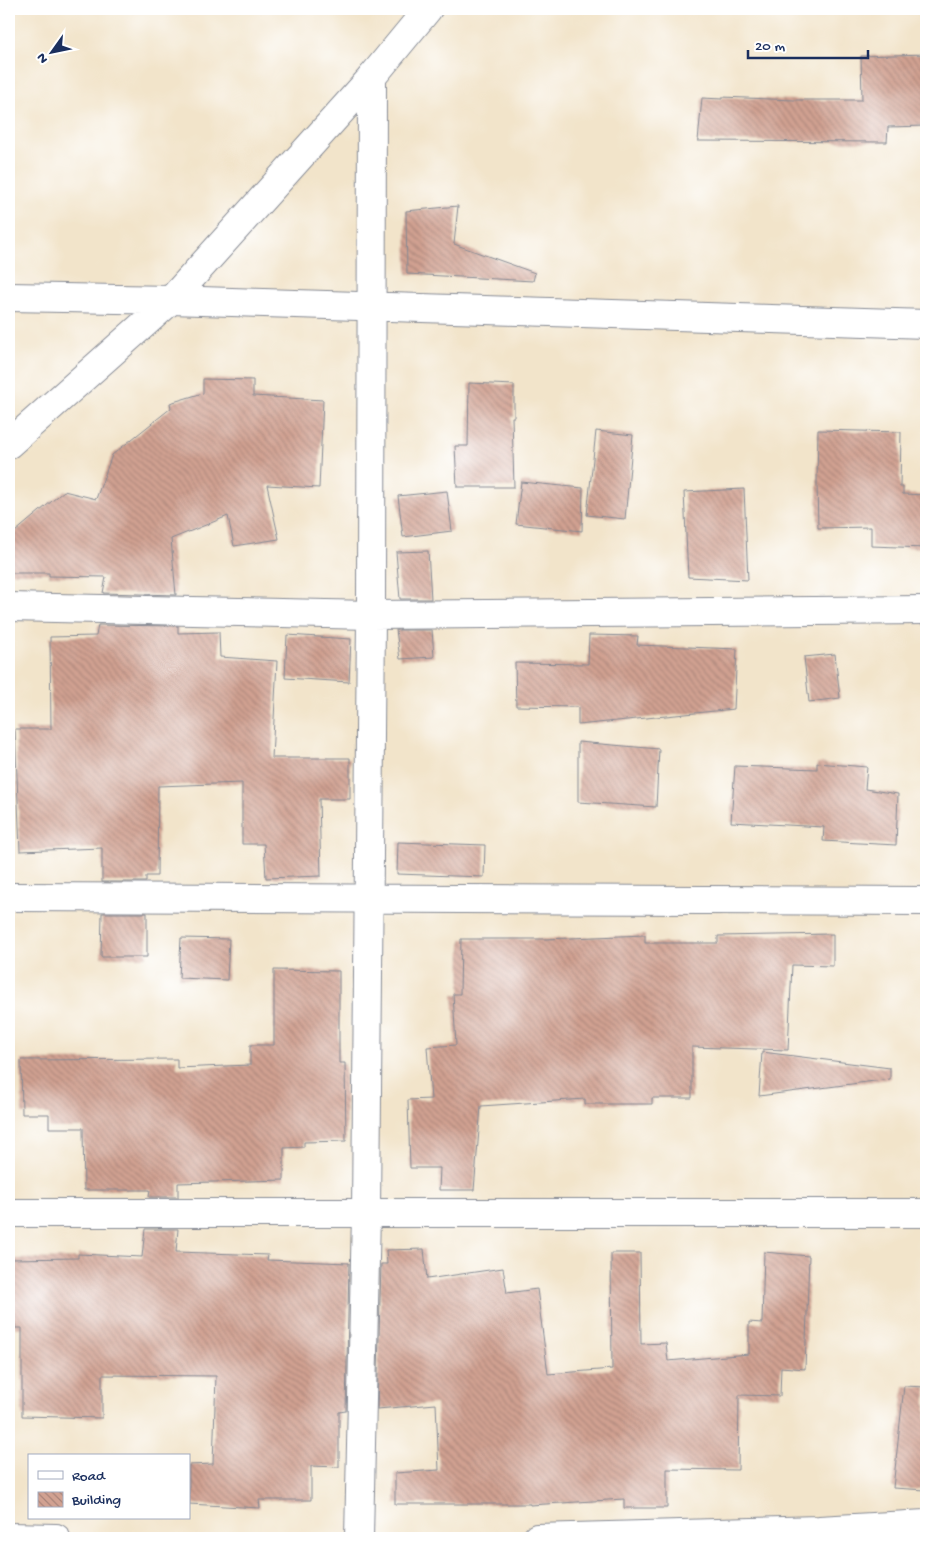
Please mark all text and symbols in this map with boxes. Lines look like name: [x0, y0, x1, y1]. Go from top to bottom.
north arrow: [28, 28, 78, 78]
scale bar: [748, 28, 868, 60]
text: 20 m: [755, 38, 785, 56]
text: N: [34, 49, 53, 66]
legend: [28, 1454, 190, 1520]
text: Road: [72, 1468, 106, 1486]
text: Building: [71, 1492, 121, 1510]

